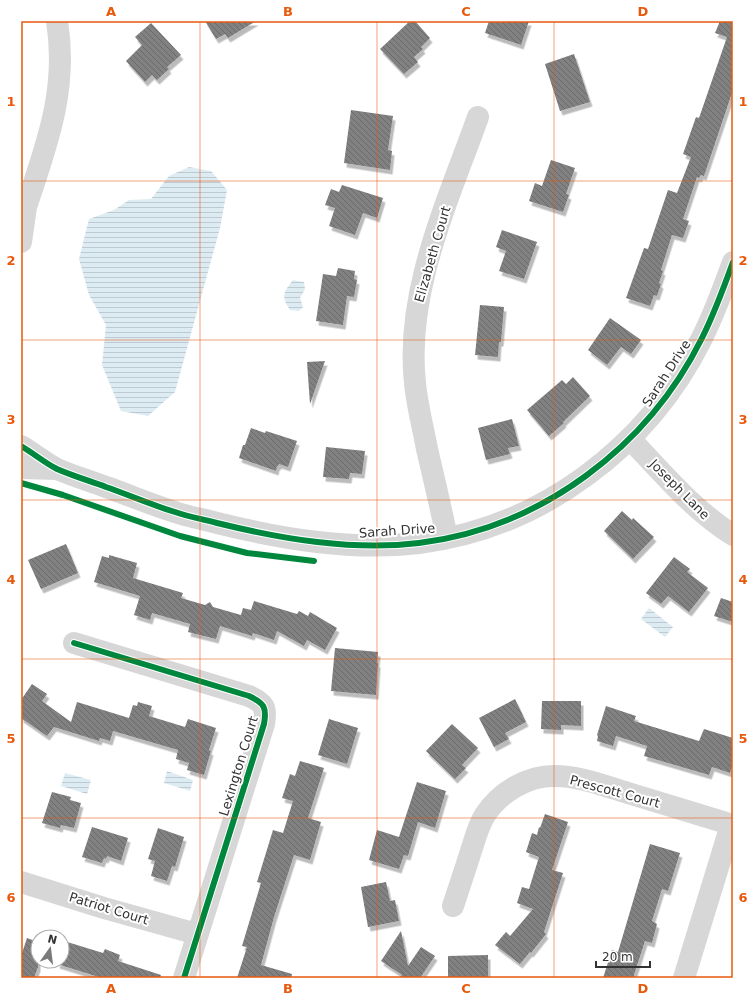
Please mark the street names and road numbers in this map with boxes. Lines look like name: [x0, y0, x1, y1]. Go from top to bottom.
street label: Elizabeth Court: [412, 204, 453, 304]
street label: Sarah Drive: [639, 337, 694, 409]
street label: Joseph Lane: [646, 456, 713, 522]
street label: Sarah Drive: [358, 520, 436, 541]
street label: Lexington Court: [216, 714, 261, 818]
street label: Prescott Court: [568, 772, 662, 811]
street label: Patriot Court: [67, 889, 150, 928]

